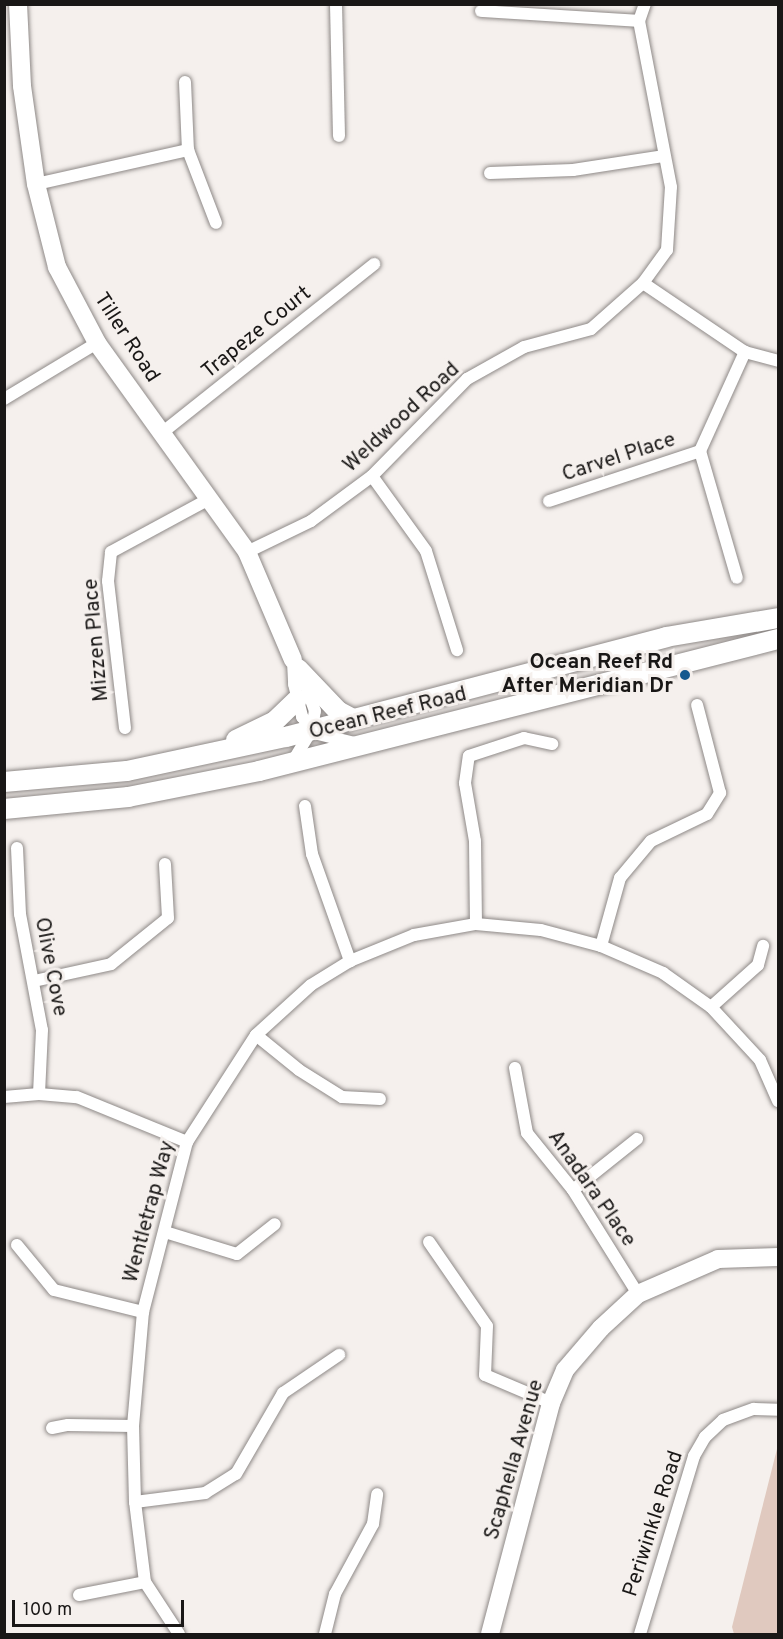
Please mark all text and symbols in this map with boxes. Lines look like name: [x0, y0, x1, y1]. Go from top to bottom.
street label: Trapeze Court: [197, 281, 317, 385]
street label: Tiller Road: [88, 288, 164, 388]
street label: Weldwood Road: [339, 358, 465, 478]
street label: Carvel Place: [559, 428, 679, 488]
street label: Mizzen Place: [79, 577, 115, 703]
place label: Ocean Reef Rd After Meridian Dr: [502, 650, 673, 700]
marker: Ocean Reef Rd After Meridian Dr: [678, 668, 692, 682]
street label: Ocean Reef Road: [307, 682, 469, 746]
street label: Olive Cove: [28, 915, 72, 1019]
street label: Anadara Place: [542, 1126, 640, 1252]
street label: Wentletrap Way: [119, 1138, 181, 1286]
street label: Scaphella Avenue: [480, 1377, 550, 1543]
street label: Periwinkle Road: [619, 1448, 689, 1600]
scale bar: [15, 1588, 188, 1626]
text: 100 m: [23, 1599, 72, 1622]

